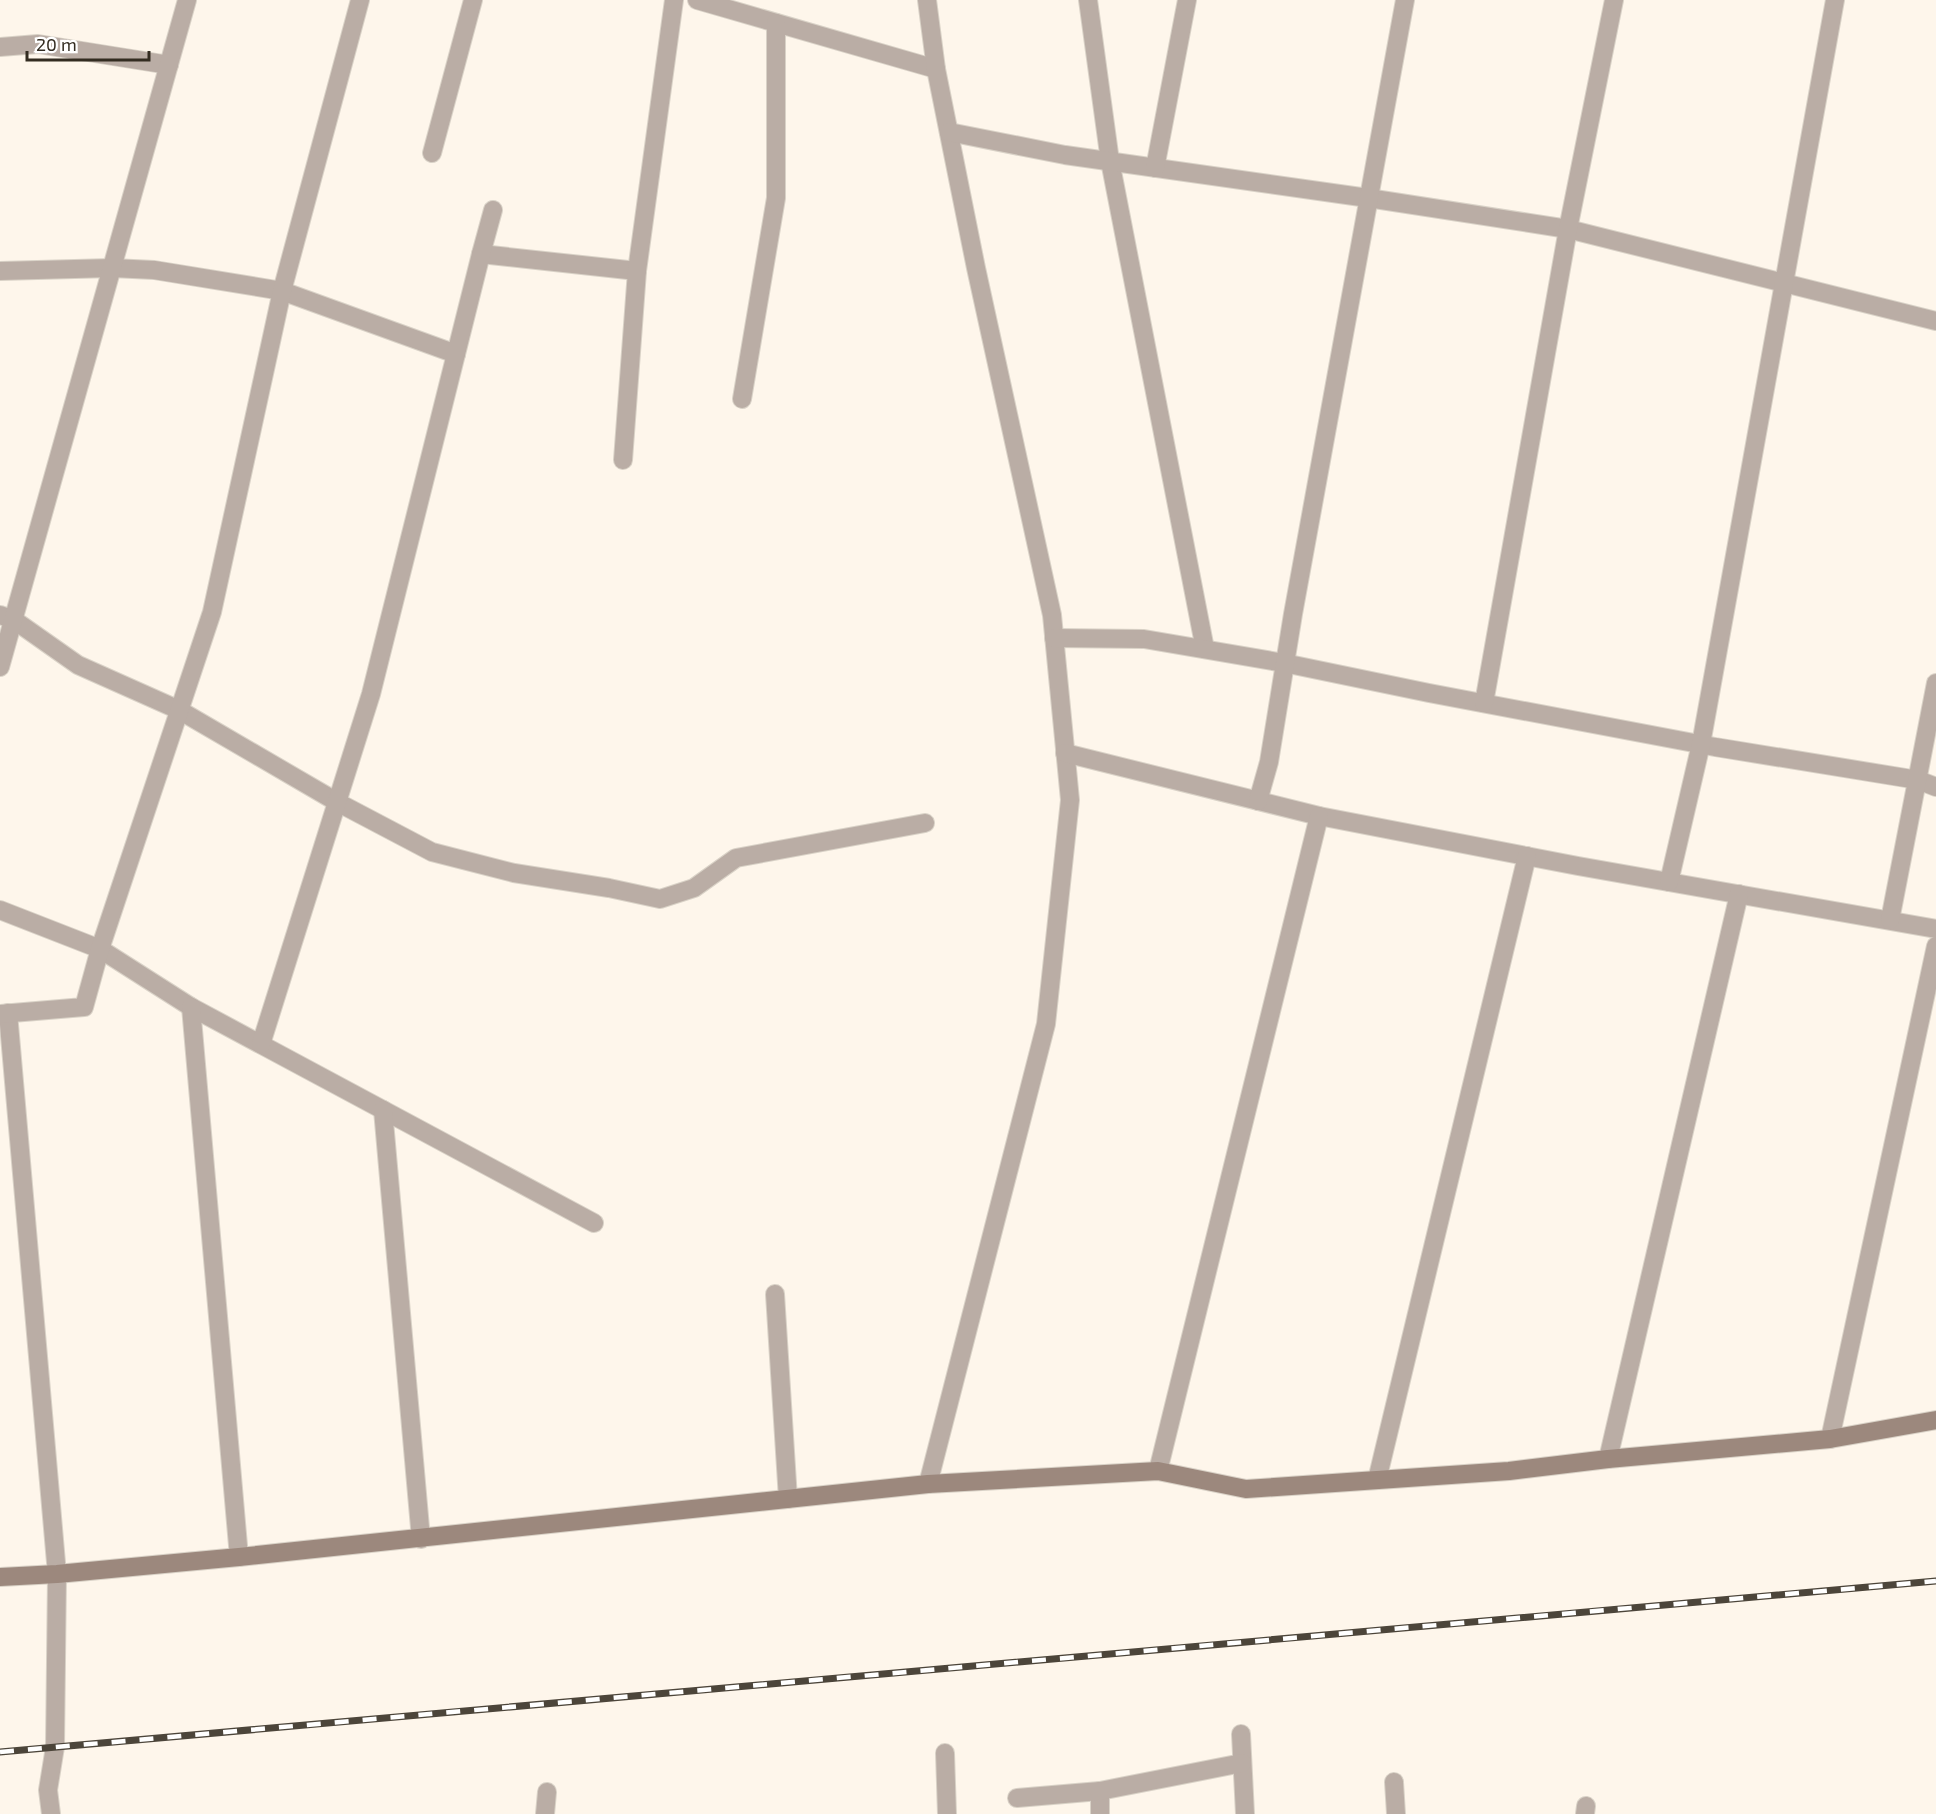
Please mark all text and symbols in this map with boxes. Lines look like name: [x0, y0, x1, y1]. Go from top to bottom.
scale bar: [27, 24, 148, 62]
text: 20 m: [36, 33, 77, 55]

